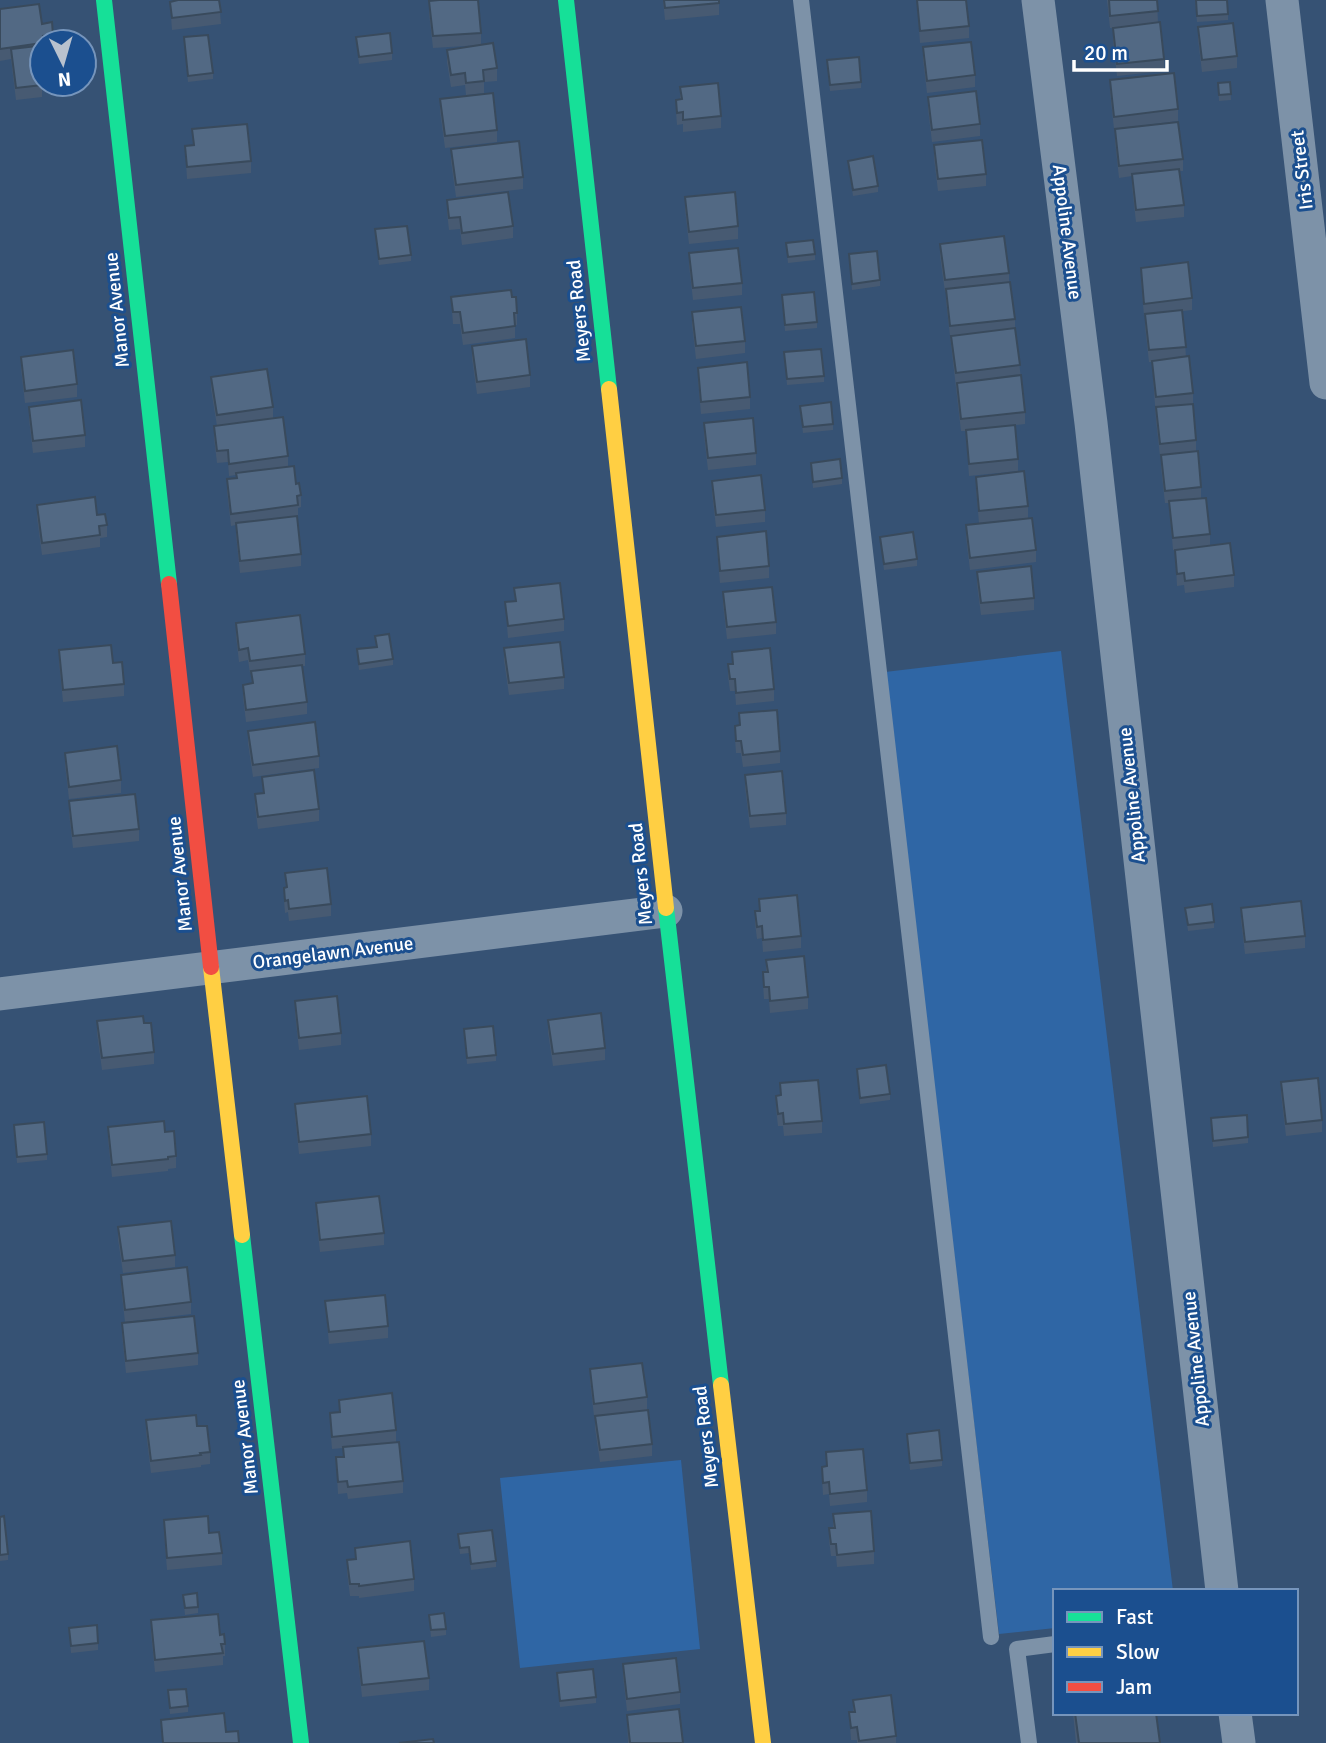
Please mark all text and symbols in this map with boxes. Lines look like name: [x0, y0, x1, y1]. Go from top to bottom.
north arrow: [28, 28, 98, 98]
scale bar: [1074, 28, 1167, 72]
text: 20 m: [1084, 40, 1128, 66]
text: N: [57, 66, 72, 91]
street label: Iris Street: [1285, 128, 1319, 211]
street label: Appoline Avenue: [1047, 163, 1087, 301]
street label: Manor Avenue: [99, 251, 135, 369]
street label: Meyers Road: [562, 259, 596, 363]
street label: Appoline Avenue: [1113, 726, 1151, 864]
street label: Manor Avenue: [162, 815, 198, 933]
street label: Meyers Road: [624, 822, 658, 926]
street label: Orangelawn Avenue: [251, 931, 415, 975]
street label: Appoline Avenue: [1177, 1290, 1215, 1428]
street label: Manor Avenue: [226, 1378, 264, 1496]
street label: Meyers Road: [688, 1384, 724, 1490]
legend: [1053, 1589, 1298, 1715]
text: Fast: [1116, 1604, 1153, 1630]
text: Slow: [1116, 1639, 1160, 1665]
text: Jam: [1116, 1674, 1152, 1700]

